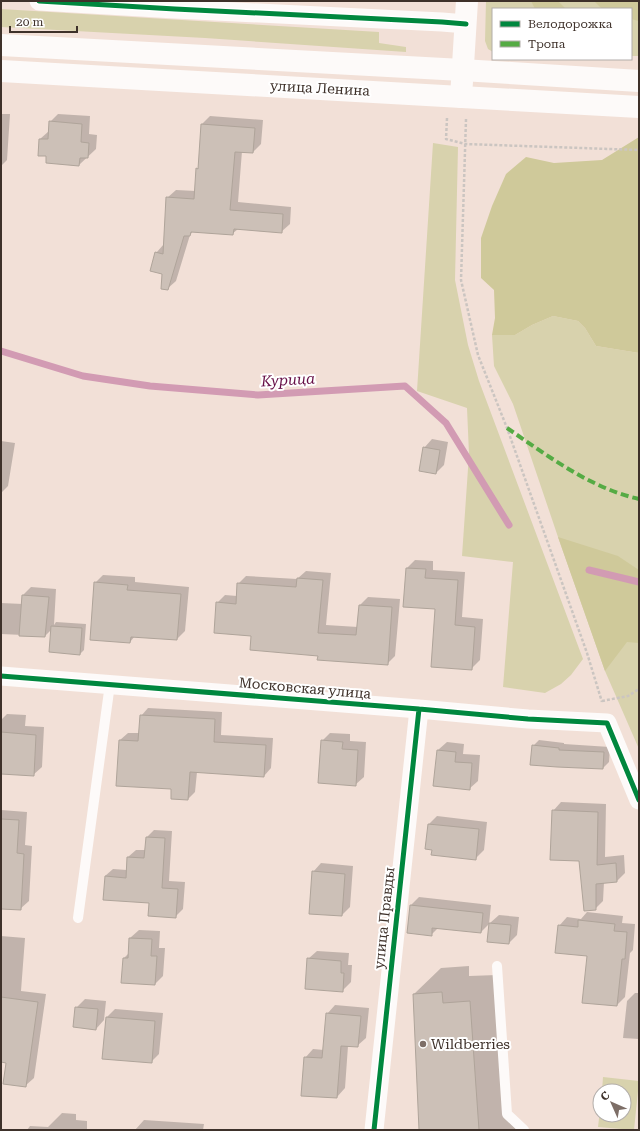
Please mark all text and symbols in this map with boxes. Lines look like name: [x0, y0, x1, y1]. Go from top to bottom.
scale bar: [10, 8, 77, 34]
legend: [492, 8, 632, 60]
text: 20 m: [16, 15, 43, 29]
text: Велодорожка: [528, 17, 613, 31]
text: Тропа: [528, 37, 566, 51]
street label: улица Ленина: [270, 77, 371, 99]
water label: Курица: [259, 370, 316, 390]
street label: Московская улица: [238, 674, 372, 702]
street label: улица Правды: [371, 866, 397, 970]
place label: Wildberries: [431, 1036, 510, 1052]
marker: Wildberries: [418, 1039, 428, 1049]
north arrow: [592, 1083, 632, 1123]
text: С: [598, 1089, 613, 1104]

